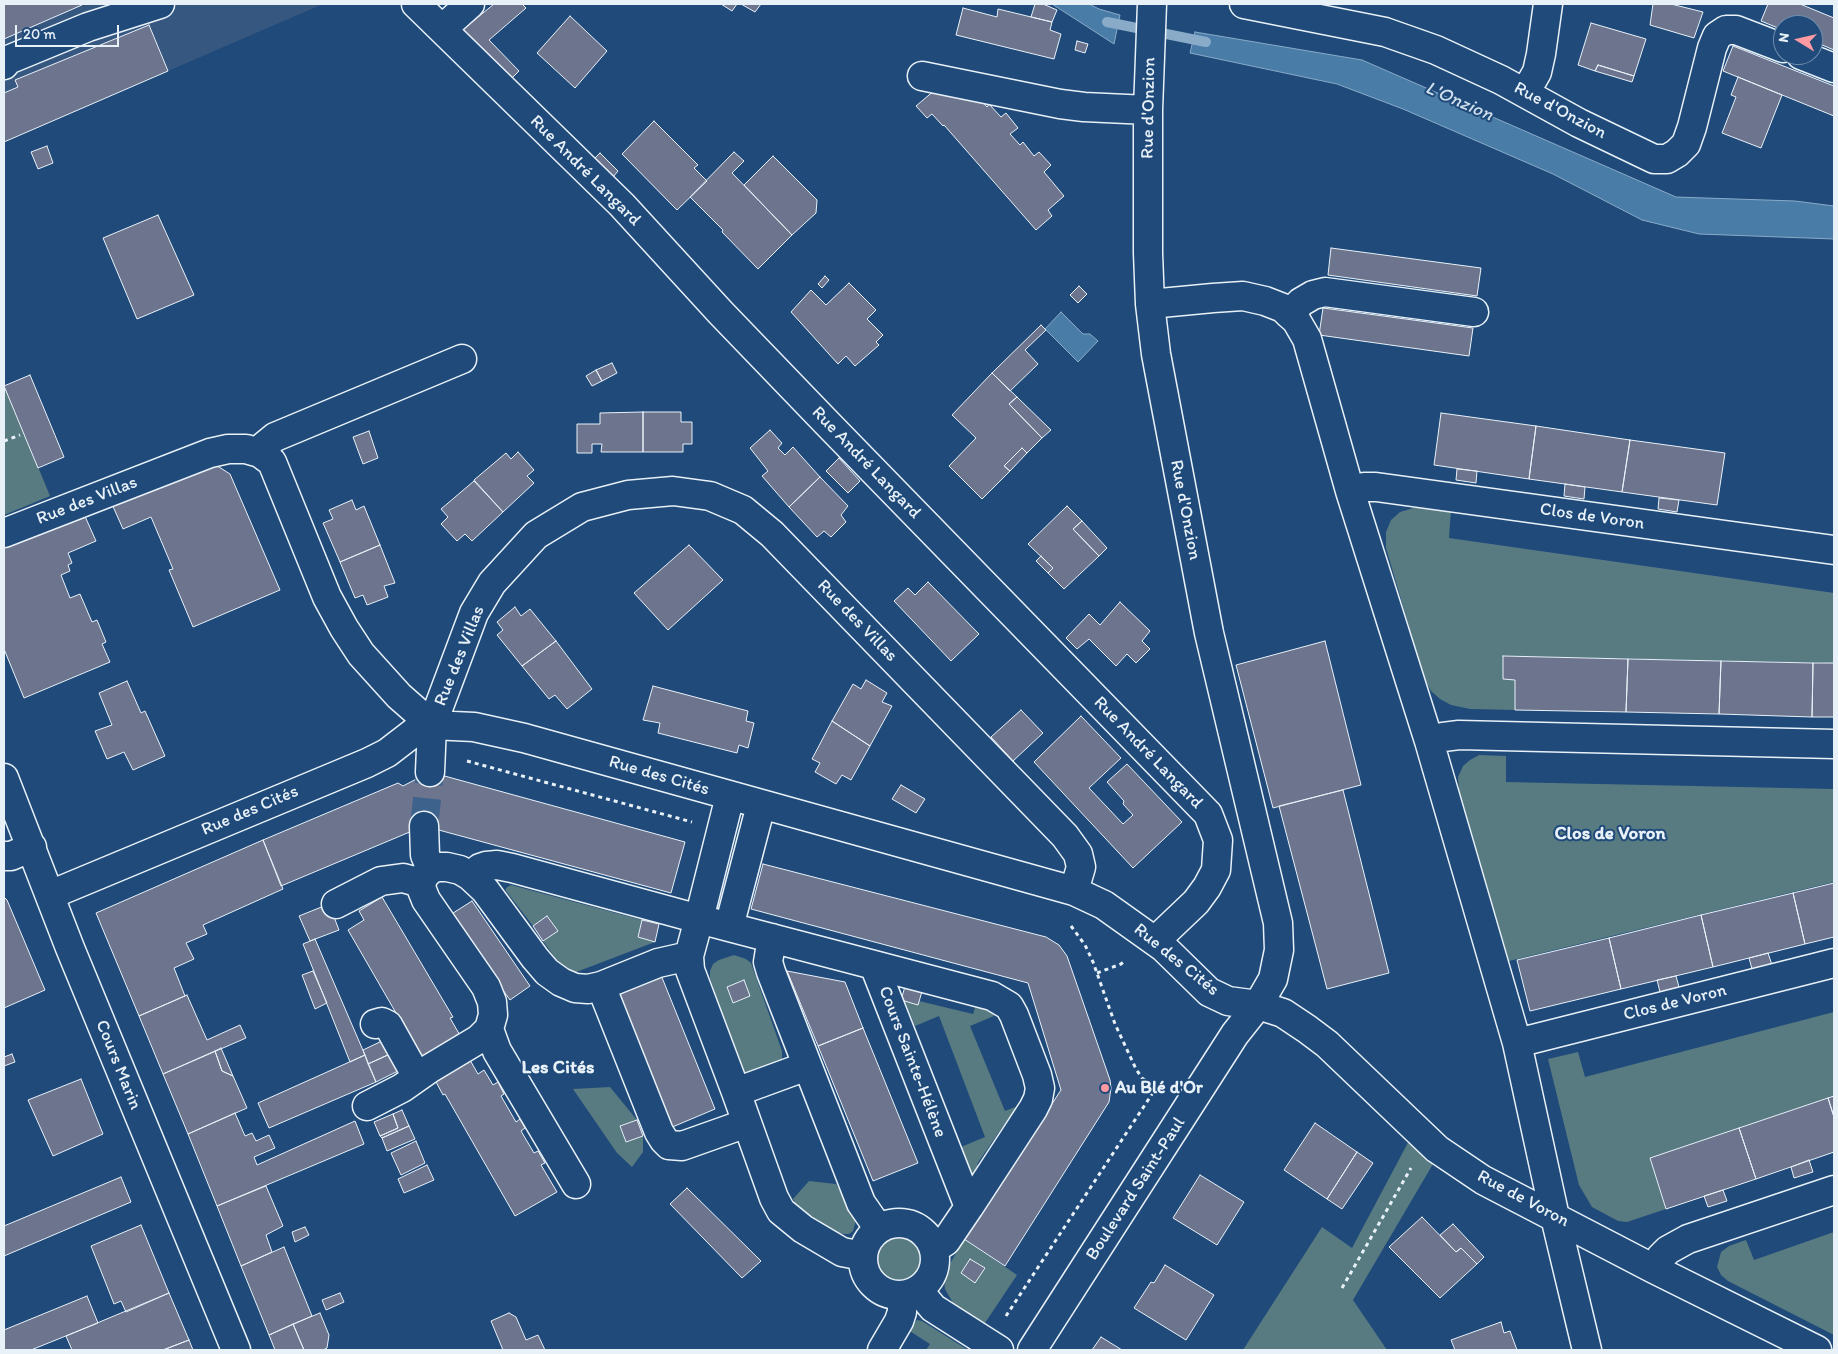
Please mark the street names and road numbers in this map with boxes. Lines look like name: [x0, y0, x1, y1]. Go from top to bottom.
street label: Rue d'Onzion: [1137, 57, 1161, 159]
street label: Rue d'Onzion: [1510, 78, 1610, 144]
street label: Rue André Langard: [525, 111, 645, 231]
street label: Rue André Langard: [807, 402, 925, 524]
street label: Rue d'Onzion: [1165, 458, 1205, 562]
street label: Rue des Villas: [34, 472, 140, 530]
street label: Clos de Voron: [1538, 499, 1646, 535]
street label: Rue des Villas: [812, 575, 902, 667]
street label: Rue des Villas: [430, 603, 490, 709]
street label: Rue André Langard: [1089, 692, 1207, 814]
street label: Rue des Cités: [606, 751, 712, 801]
street label: Rue des Cités: [198, 781, 302, 841]
street label: Rue des Cités: [1129, 919, 1223, 1001]
street label: Clos de Voron: [1621, 980, 1729, 1026]
street label: Cours Sainte-Hélène: [873, 983, 951, 1141]
street label: Cours Marin: [90, 1017, 146, 1113]
street label: Boulevard Saint-Paul: [1082, 1113, 1190, 1265]
street label: Rue de Voron: [1473, 1166, 1573, 1232]

